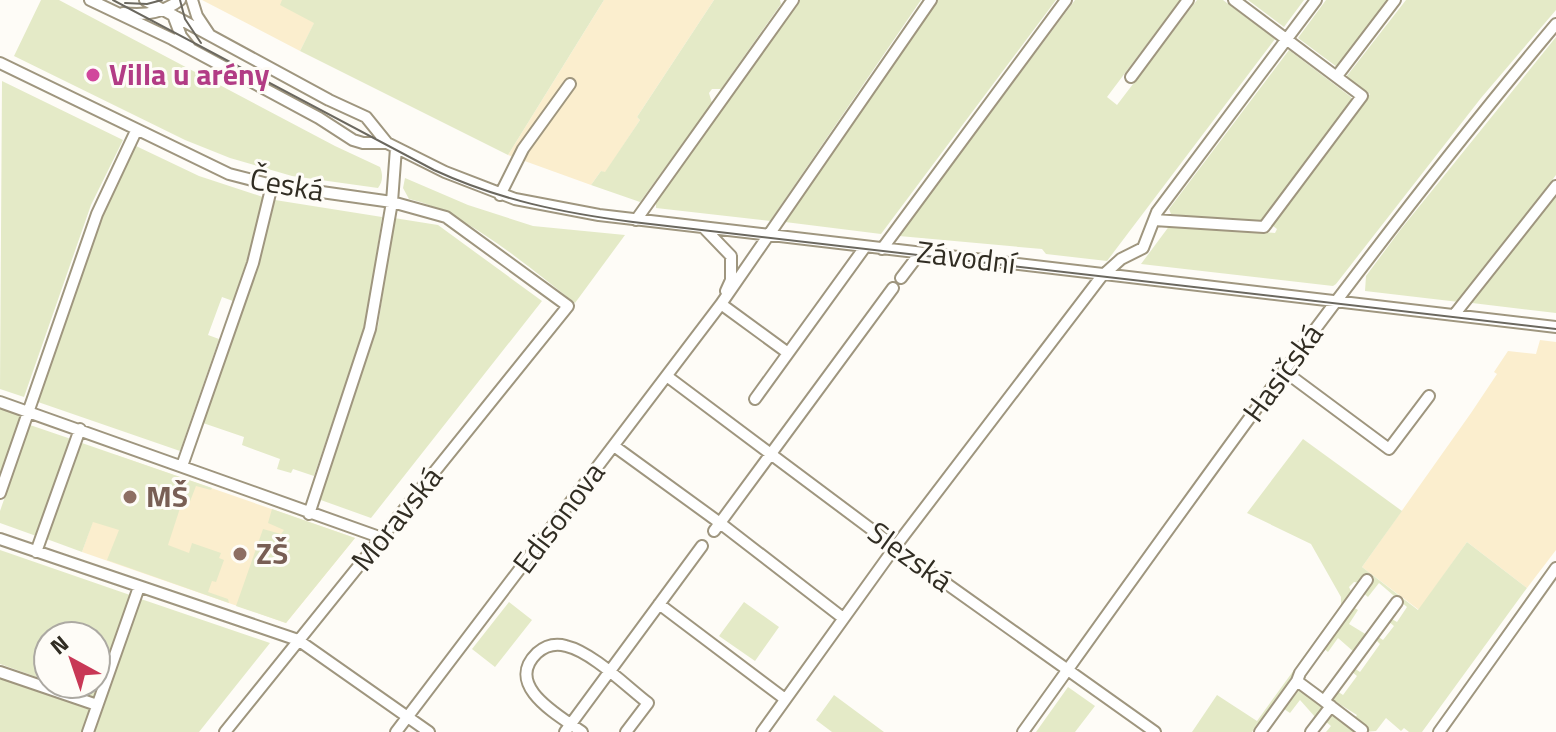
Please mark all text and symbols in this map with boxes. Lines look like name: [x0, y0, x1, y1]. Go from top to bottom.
place label: Villa u arény: [109, 51, 269, 97]
marker: Villa u arény: [84, 66, 102, 84]
street label: Česká: [247, 155, 328, 213]
street label: Závodní: [914, 228, 1021, 286]
street label: Hasičská: [1231, 314, 1334, 431]
street label: Edisonova: [501, 452, 616, 583]
street label: Moravská: [339, 456, 453, 581]
place label: MŠ: [146, 473, 188, 519]
marker: MŠ: [121, 488, 139, 506]
street label: Slezská: [859, 510, 963, 603]
place label: ZŠ: [256, 530, 288, 576]
marker: ZŠ: [231, 545, 249, 563]
north arrow: [32, 620, 112, 700]
text: N: [42, 627, 76, 663]

